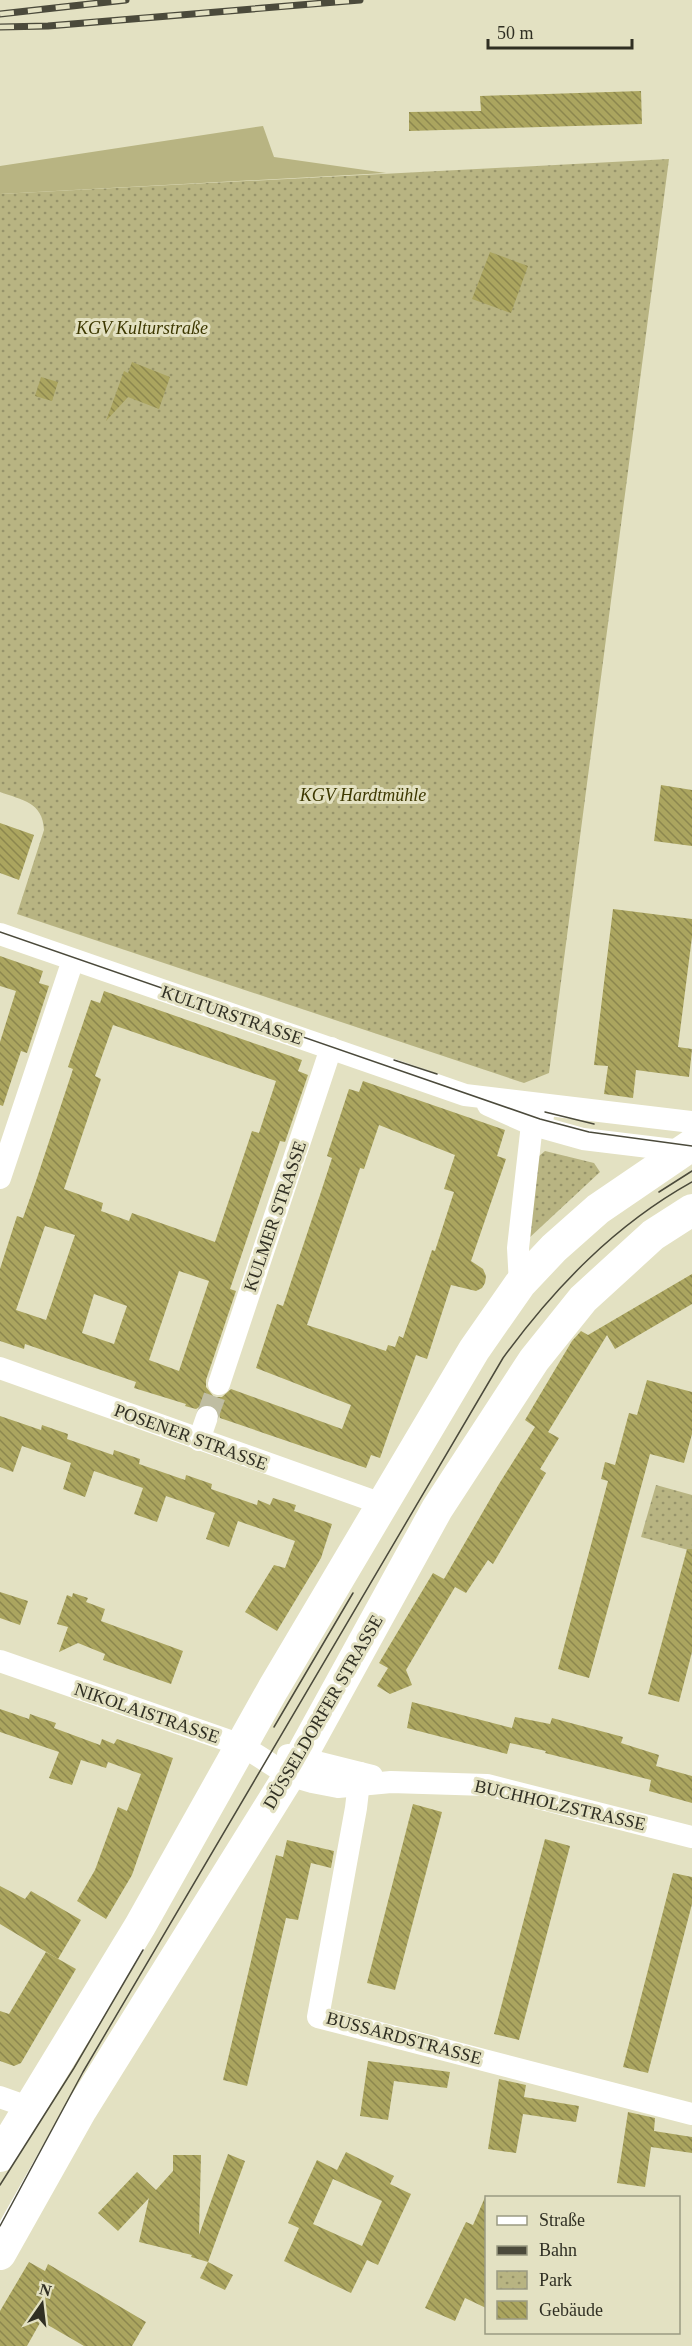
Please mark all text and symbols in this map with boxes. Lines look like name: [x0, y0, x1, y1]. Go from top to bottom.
scale bar: [488, 12, 632, 50]
text: 50 m: [497, 23, 534, 43]
park label: KGV Kulturstraße: [75, 318, 208, 338]
park label: KGV Hardtmühle: [299, 785, 426, 805]
street label: KULTURSTRASSE: [159, 981, 305, 1049]
street label: KULMER STRASSE: [240, 1138, 310, 1294]
street label: POSENER STRASSE: [112, 1400, 270, 1474]
street label: DÜSSELDORFER STRASSE: [259, 1611, 387, 1813]
street label: NIKOLAISTRASSE: [72, 1679, 222, 1747]
street label: BUCHHOLZSTRASSE: [472, 1776, 648, 1834]
street label: BUSSARDSTRASSE: [324, 2008, 484, 2068]
legend: [485, 2196, 680, 2334]
text: Straße: [539, 2210, 585, 2230]
text: Bahn: [539, 2240, 577, 2260]
text: Park: [539, 2270, 572, 2290]
north arrow: [12, 2274, 72, 2334]
text: N: [38, 2280, 54, 2300]
text: Gebäude: [539, 2300, 603, 2320]

